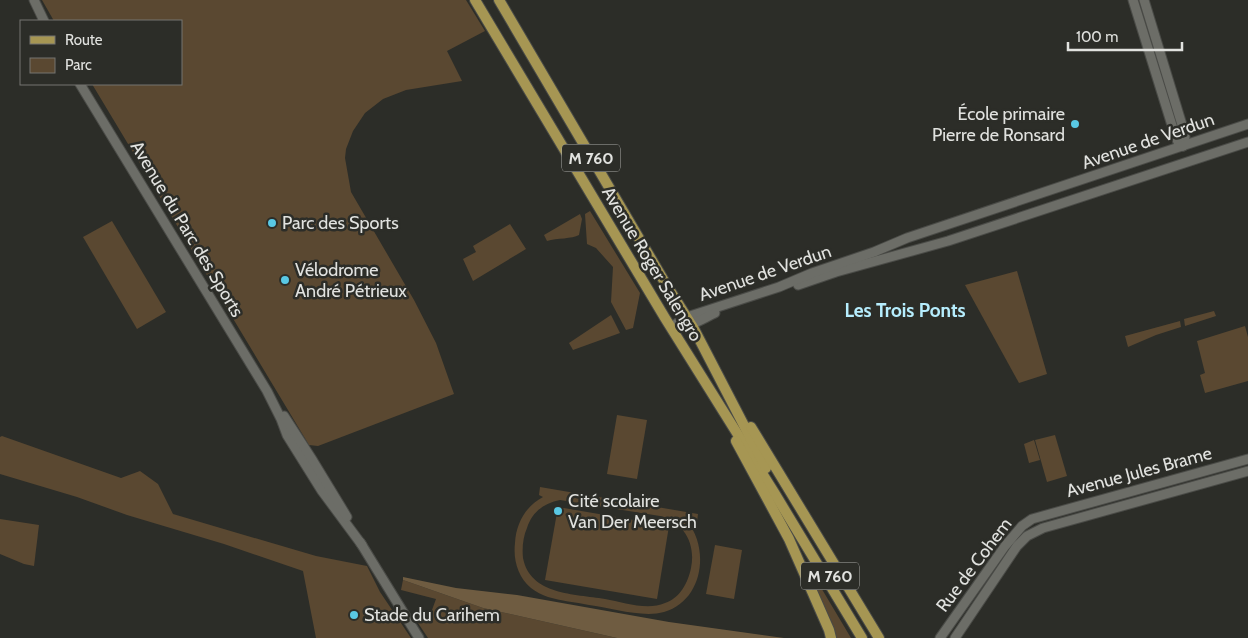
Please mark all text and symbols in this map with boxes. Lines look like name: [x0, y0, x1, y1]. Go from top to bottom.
legend: [20, 20, 182, 85]
scale bar: [1068, 20, 1182, 52]
text: 100 m: [1076, 28, 1118, 46]
text: Route: [65, 31, 103, 49]
text: Parc: [65, 56, 92, 74]
place label: École primaire Pierre de Ronsard: [932, 103, 1065, 146]
street label: Avenue de Verdun: [1079, 108, 1217, 174]
marker: École primaire Pierre de Ronsard: [1069, 118, 1081, 130]
street label: Avenue du Parc des Sports: [126, 137, 248, 321]
road number: M 760: [562, 144, 620, 172]
street label: Avenue Roger Salengro: [597, 183, 707, 345]
place label: Parc des Sports: [282, 212, 399, 234]
marker: Parc des Sports: [266, 217, 278, 229]
street label: Avenue de Verdun: [696, 240, 834, 306]
place label: Vélodrome André Pétrieux: [295, 259, 407, 302]
marker: Vélodrome André Pétrieux: [279, 274, 291, 286]
district label: Les Trois Ponts: [844, 299, 966, 322]
street label: Avenue Jules Brame: [1064, 442, 1214, 502]
place label: Cité scolaire Van Der Meersch: [568, 490, 697, 533]
marker: Cité scolaire Van Der Meersch: [552, 505, 564, 517]
street label: Rue de Cohem: [931, 514, 1017, 616]
road number: M 760: [801, 562, 859, 590]
place label: Stade du Carihem: [364, 604, 500, 626]
marker: Stade du Carihem: [348, 609, 360, 621]

